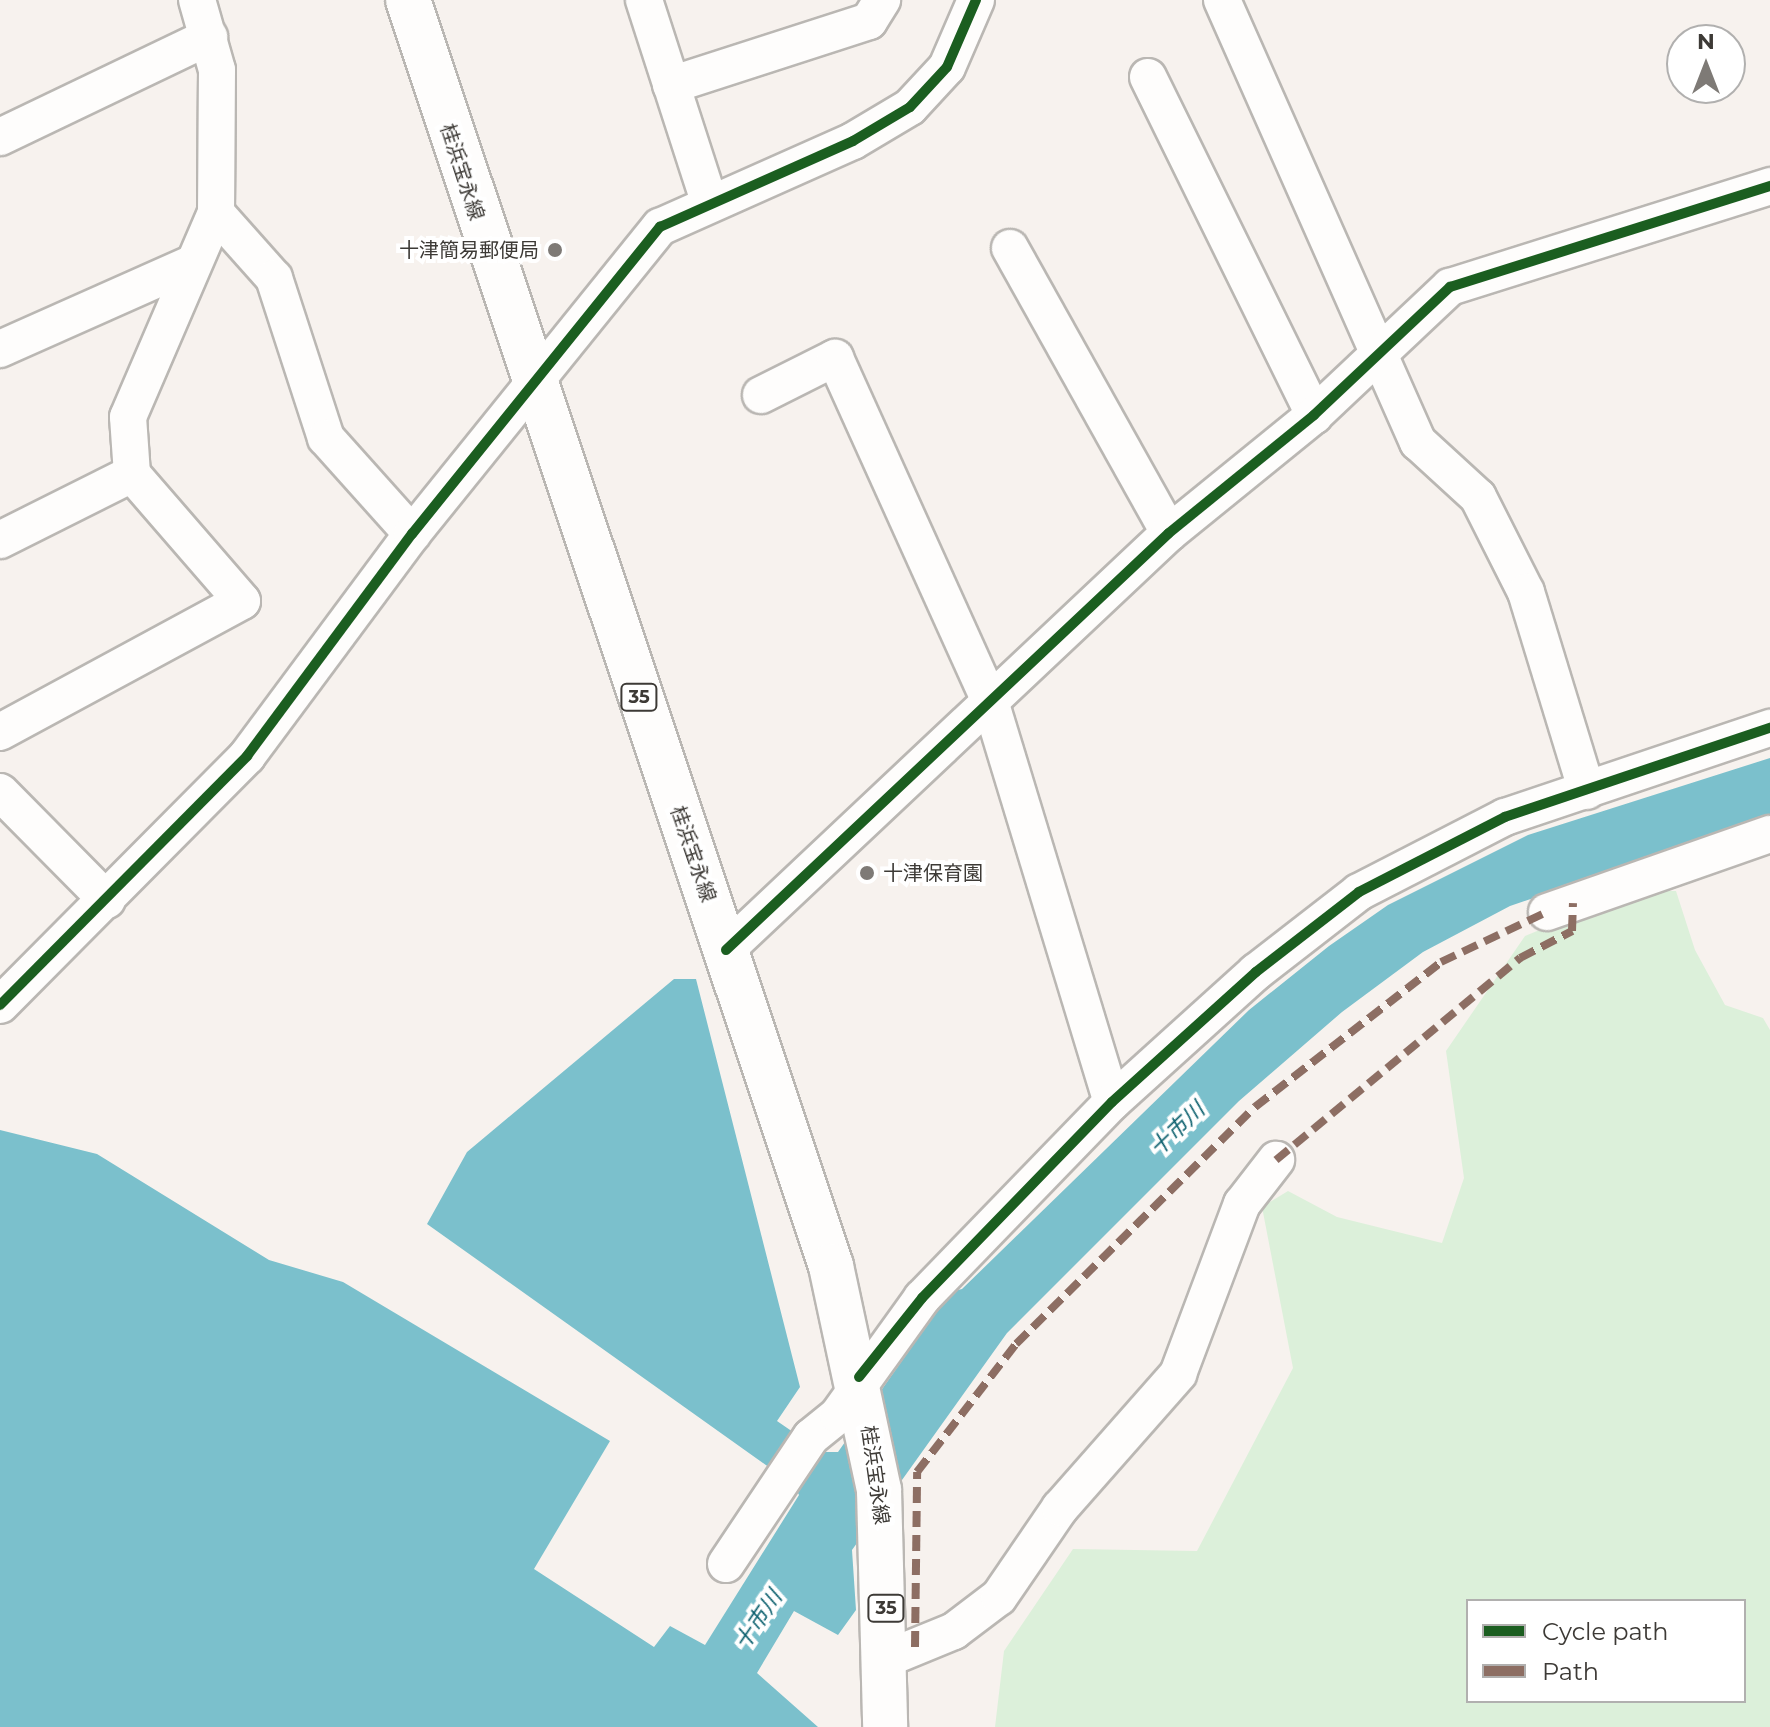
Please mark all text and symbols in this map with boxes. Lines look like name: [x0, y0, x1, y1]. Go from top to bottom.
north arrow: [1666, 24, 1746, 104]
text: N: [1697, 28, 1715, 55]
street label: 桂浜宝永線: [435, 121, 489, 223]
place label: 十津簡易郵便局: [399, 238, 539, 262]
marker: 十津簡易郵便局: [546, 241, 564, 259]
road number: 35: [619, 683, 659, 711]
street label: 桂浜宝永線: [665, 803, 721, 905]
place label: 十津保育園: [883, 861, 983, 885]
marker: 十津保育園: [858, 864, 876, 882]
water label: 十市川: [1144, 1097, 1210, 1161]
street label: 桂浜宝永線: [856, 1424, 894, 1526]
water label: 十市川: [729, 1585, 787, 1655]
road number: 35: [866, 1594, 906, 1622]
legend: [1466, 1599, 1746, 1703]
text: Cycle path: [1542, 1617, 1669, 1646]
text: Path: [1542, 1657, 1599, 1686]

